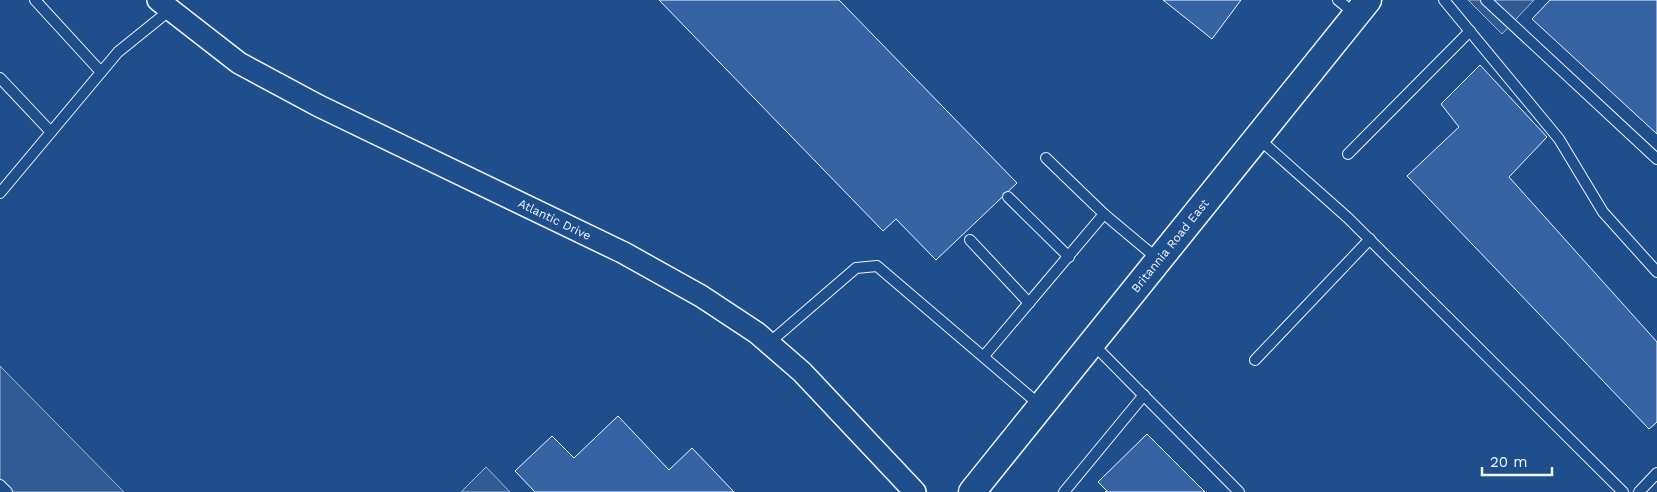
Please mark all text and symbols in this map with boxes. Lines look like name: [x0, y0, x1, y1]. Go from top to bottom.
street label: Atlantic Drive: [516, 196, 593, 243]
street label: Britannia Road East: [1128, 196, 1212, 295]
scale bar: [1482, 444, 1552, 476]
text: 20 m: [1490, 453, 1528, 471]

